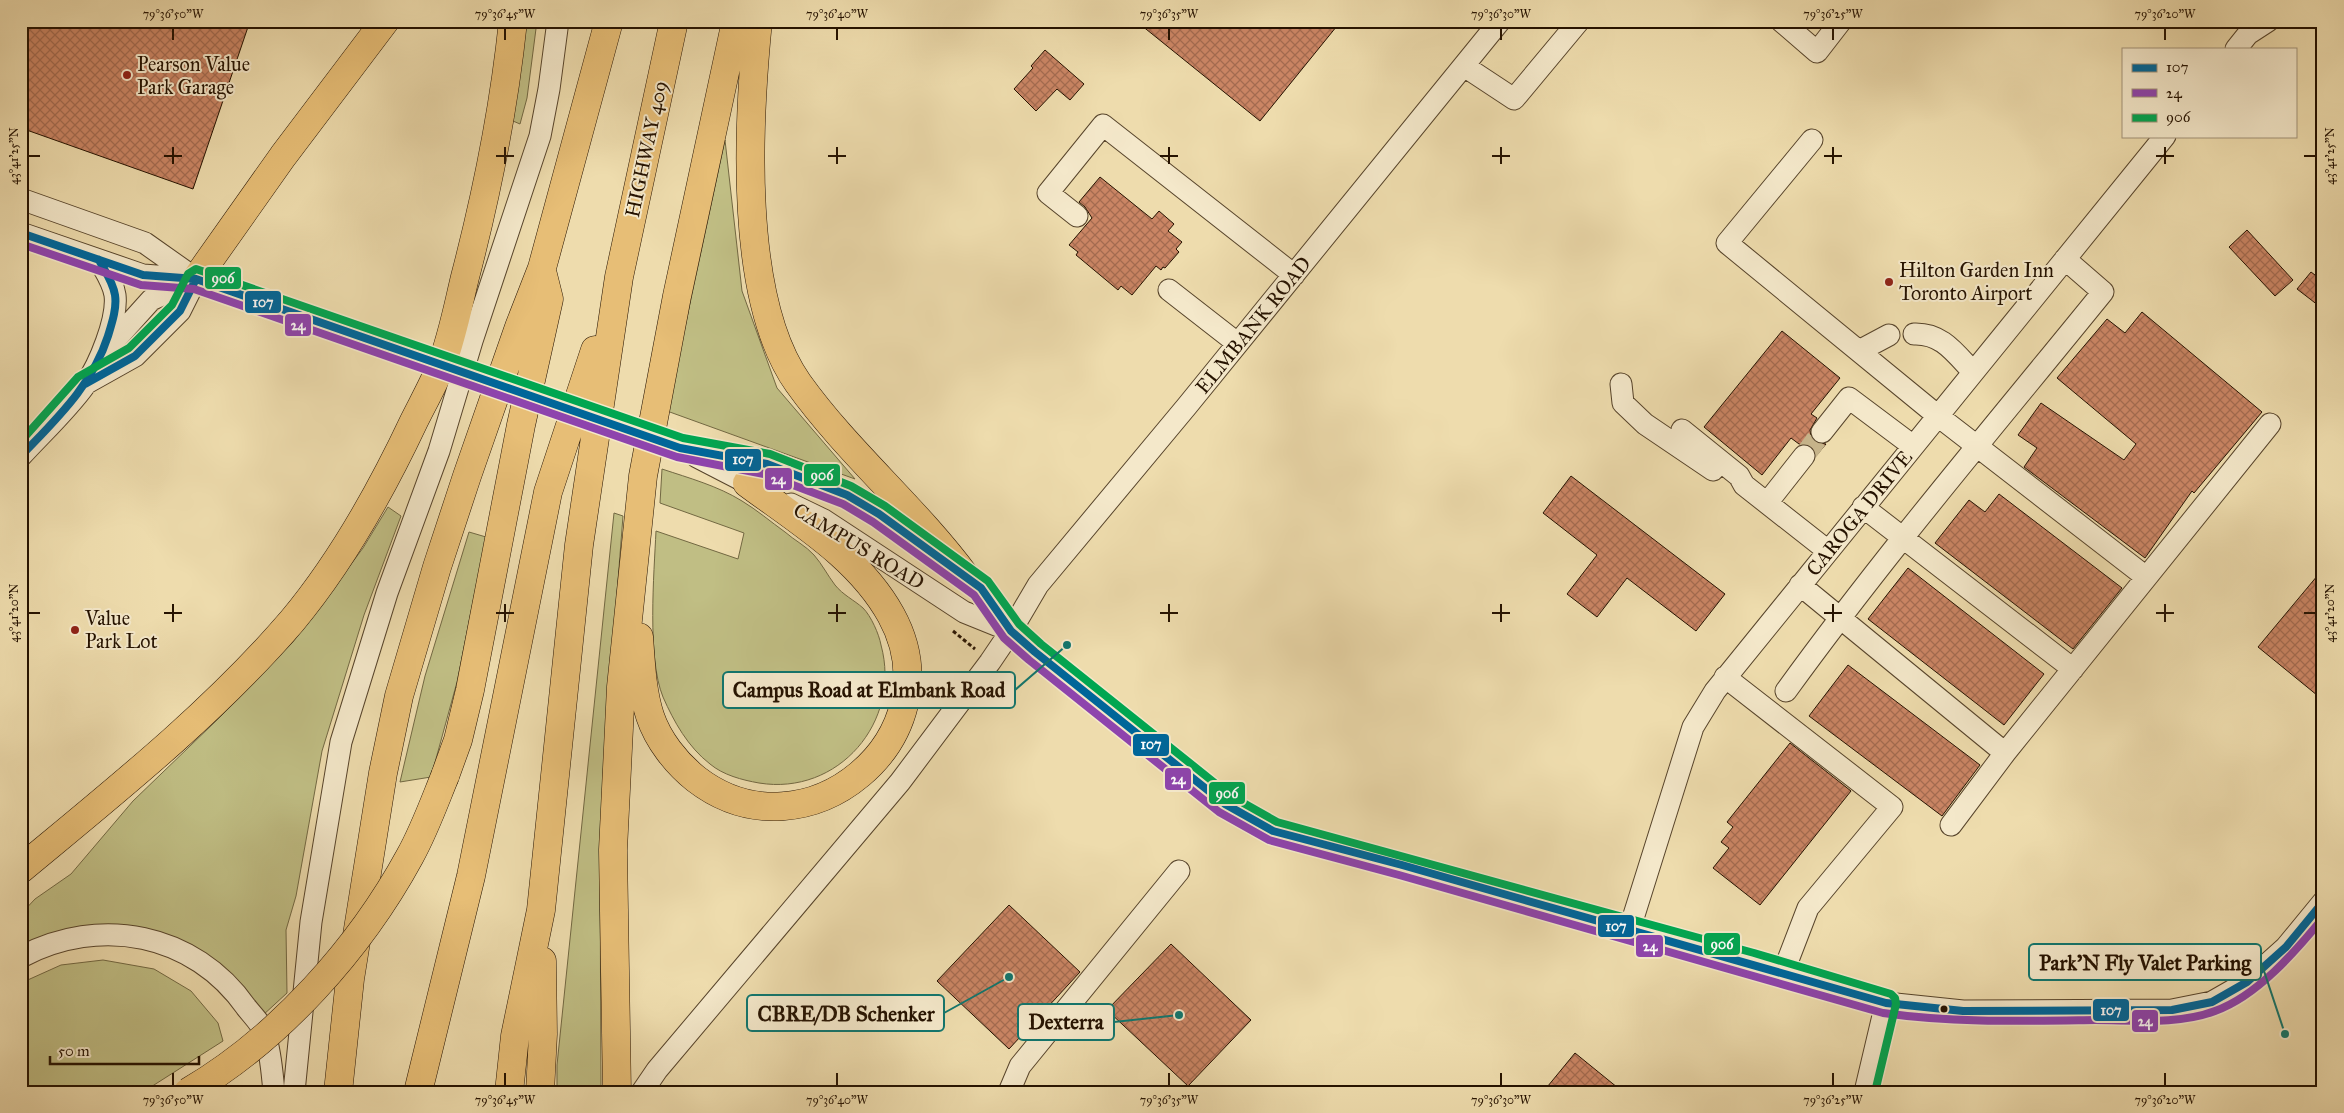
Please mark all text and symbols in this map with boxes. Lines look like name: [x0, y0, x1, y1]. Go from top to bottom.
text: 79°36'50"W: [143, 7, 204, 21]
text: 79°36'45"W: [475, 7, 536, 21]
text: 79°36'40"W: [806, 7, 869, 21]
text: 79°36'35"W: [1140, 7, 1199, 21]
text: 79°36'30"W: [1471, 7, 1532, 21]
text: 79°36'25"W: [1803, 7, 1863, 21]
text: 79°36'20"W: [2134, 7, 2196, 21]
legend: [2122, 48, 2296, 138]
place label: Pearson Value Park Garage: [137, 52, 250, 100]
text: 107: [2166, 58, 2189, 76]
marker: Pearson Value Park Garage: [121, 69, 133, 81]
street label: HIGHWAY 409: [620, 78, 672, 220]
text: 24: [2166, 84, 2182, 102]
text: 906: [2166, 108, 2192, 126]
text: 43°41'25"N: [7, 127, 21, 185]
text: 43°41'25"N: [2323, 127, 2337, 185]
street label: ELMBANK ROAD: [1190, 251, 1316, 399]
place label: Hilton Garden Inn Toronto Airport: [1899, 258, 2054, 305]
line badge: 906: [204, 266, 242, 290]
text: 906: [212, 270, 235, 288]
marker: Hilton Garden Inn Toronto Airport: [1883, 276, 1895, 288]
line badge: 107: [244, 290, 282, 314]
text: 107: [252, 294, 274, 311]
line badge: 24: [284, 313, 312, 337]
text: 24: [291, 317, 307, 335]
street label: CAROGA DRIVE: [1801, 445, 1917, 581]
line badge: 107: [724, 448, 762, 472]
text: 107: [732, 451, 754, 468]
line badge: 906: [803, 463, 841, 487]
line badge: 24: [764, 467, 793, 491]
text: 906: [811, 467, 834, 485]
text: 24: [771, 471, 787, 489]
street label: CAMPUS ROAD: [789, 497, 929, 595]
text: 43°41'20"N: [7, 584, 21, 642]
text: 43°41'20"N: [2323, 584, 2337, 642]
place label: Value Park Lot: [84, 606, 158, 653]
marker: Value Park Lot: [69, 624, 81, 636]
callout: Campus Road at Elmbank Road: [723, 672, 1015, 708]
text: Campus Road at Elmbank Road: [733, 677, 1006, 703]
line badge: 107: [1132, 733, 1170, 757]
text: 107: [1140, 736, 1162, 753]
line badge: 24: [1164, 767, 1192, 791]
text: 24: [1171, 771, 1187, 789]
line badge: 906: [1208, 781, 1246, 805]
text: 906: [1216, 785, 1239, 803]
line badge: 107: [1597, 914, 1635, 938]
text: 107: [1605, 918, 1627, 935]
line badge: 906: [1703, 932, 1741, 956]
line badge: 24: [1635, 934, 1664, 958]
text: 906: [1711, 936, 1734, 954]
text: 24: [1643, 938, 1659, 956]
callout: Park'N Fly Valet Parking: [2029, 944, 2261, 980]
text: Park'N Fly Valet Parking: [2039, 950, 2252, 976]
callout: CBRE/DB Schenker: [747, 995, 944, 1031]
line badge: 107: [2092, 998, 2130, 1022]
text: CBRE/DB Schenker: [757, 1001, 936, 1027]
text: 107: [2100, 1002, 2122, 1019]
callout: Dexterra: [1018, 1004, 1114, 1040]
unlabelled marker: [1939, 1004, 1949, 1014]
text: Dexterra: [1028, 1009, 1105, 1035]
line badge: 24: [2131, 1009, 2159, 1033]
text: 24: [2138, 1013, 2154, 1031]
scale bar: [50, 1033, 199, 1065]
text: 50 m: [58, 1042, 90, 1060]
text: 79°36'50"W: [143, 1093, 204, 1107]
text: 79°36'45"W: [475, 1093, 536, 1107]
text: 79°36'40"W: [806, 1093, 869, 1107]
text: 79°36'35"W: [1140, 1093, 1199, 1107]
text: 79°36'30"W: [1471, 1093, 1532, 1107]
text: 79°36'25"W: [1803, 1093, 1863, 1107]
text: 79°36'20"W: [2134, 1093, 2196, 1107]

